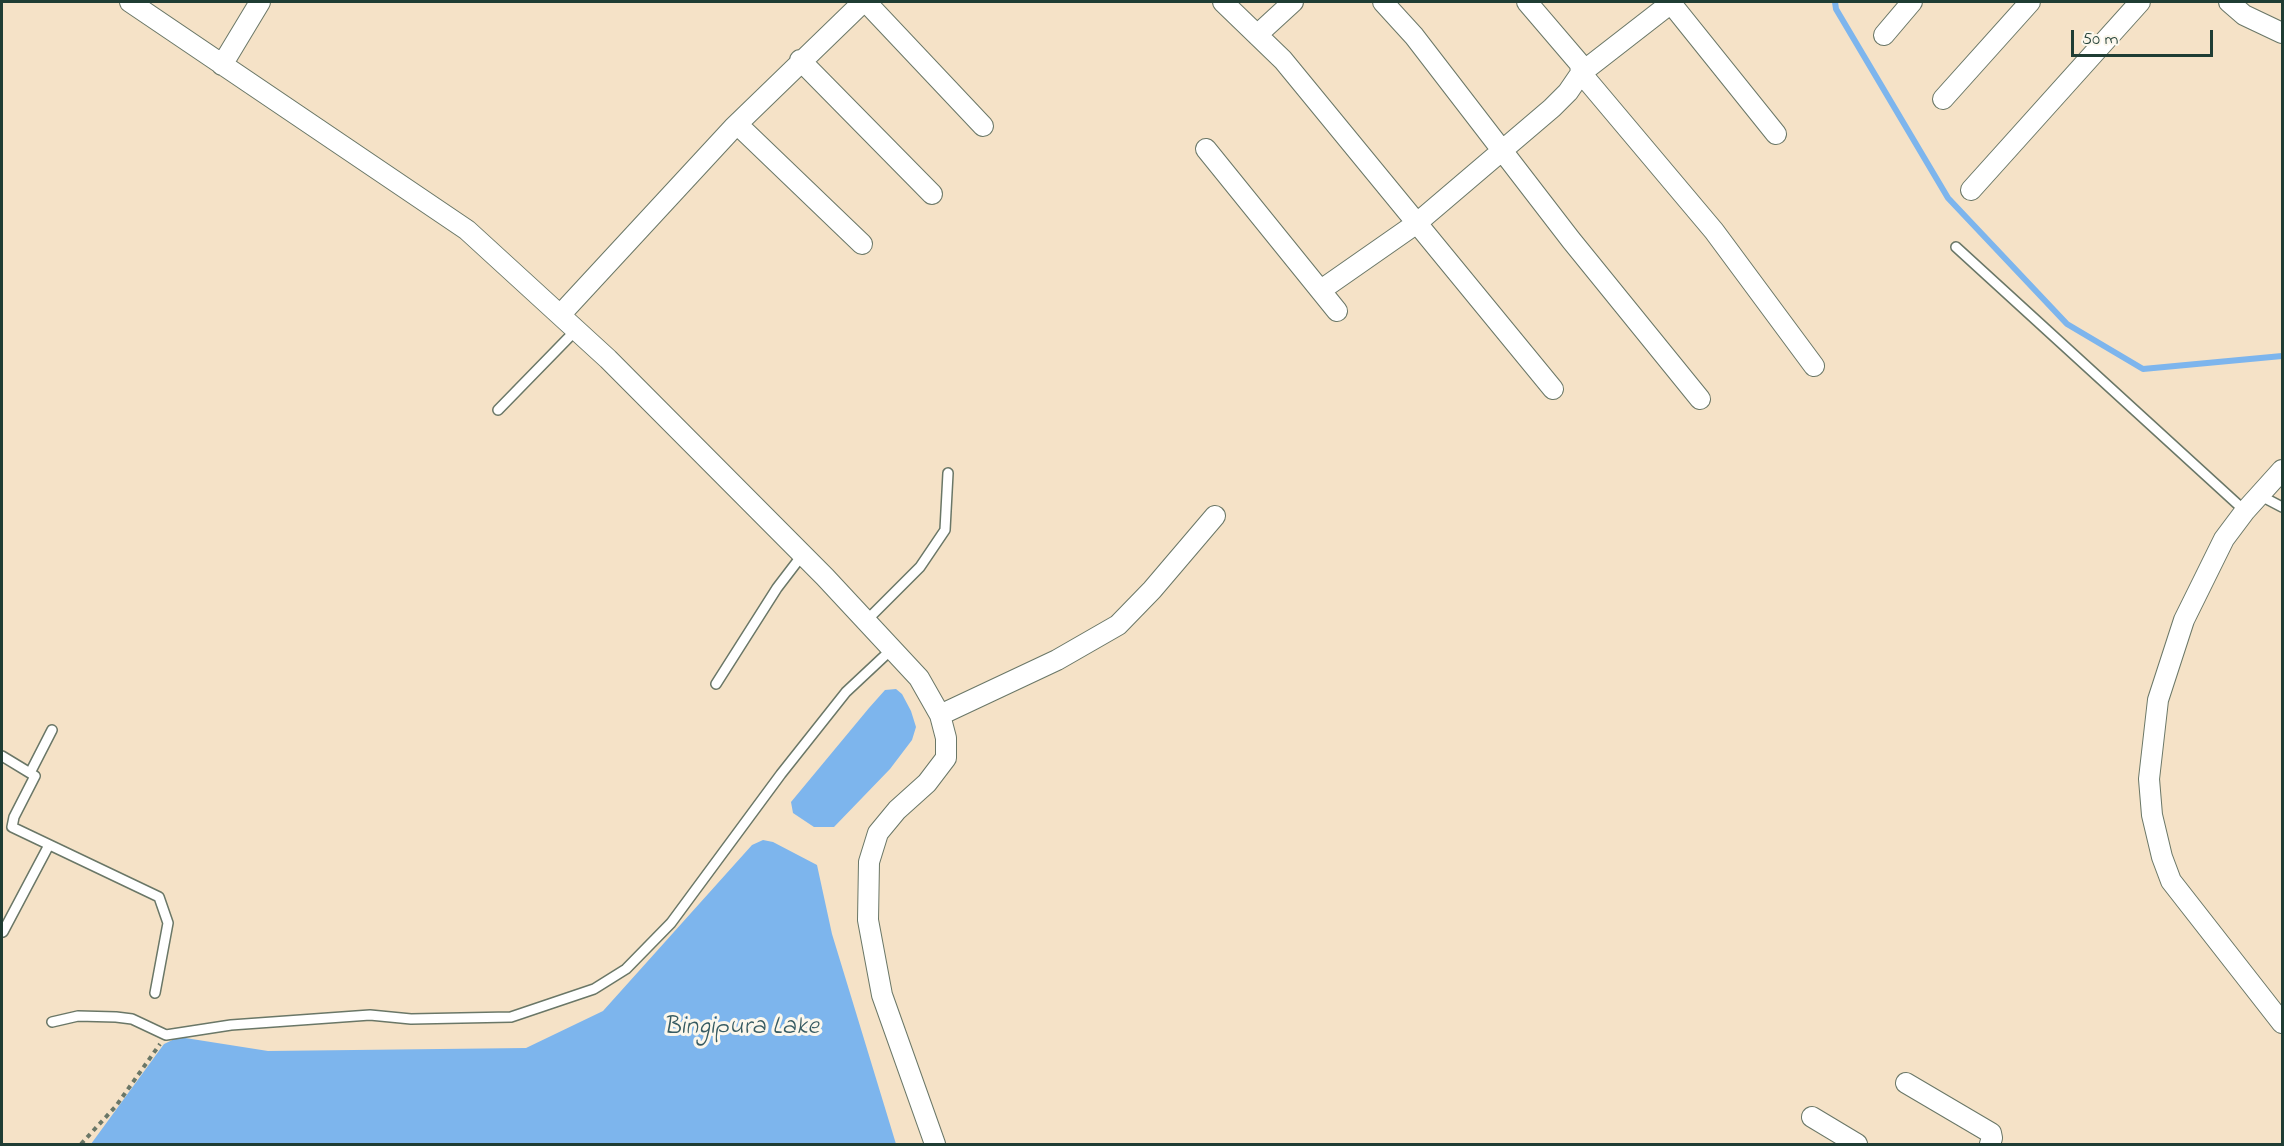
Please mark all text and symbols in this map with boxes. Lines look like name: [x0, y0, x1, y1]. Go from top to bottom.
scale bar: [2074, 18, 2216, 56]
text: 50 m: [2082, 27, 2119, 53]
water label: Bingipura Lake: [663, 1013, 819, 1045]

